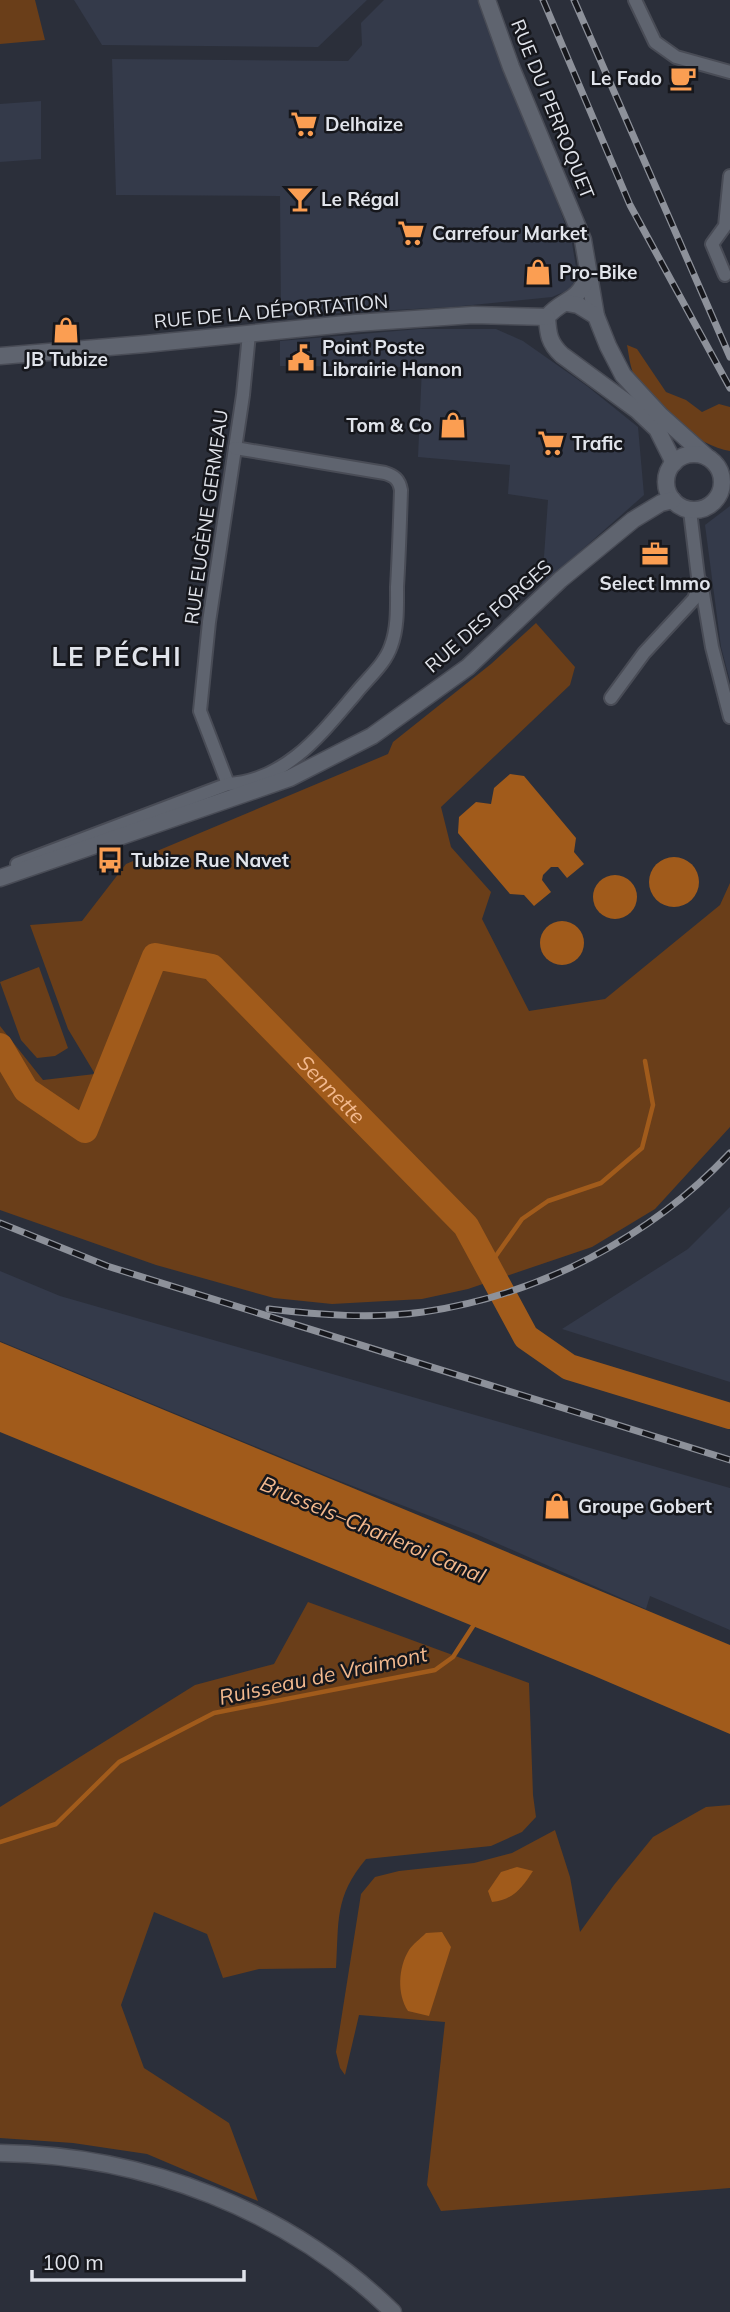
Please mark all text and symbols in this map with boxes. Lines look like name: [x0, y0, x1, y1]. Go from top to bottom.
street label: RUE DU PERROQUET: [506, 16, 600, 203]
cafe icon: Le Fado: [668, 63, 698, 93]
place label: Le Fado: [591, 66, 662, 90]
supermarket icon: Delhaize: [289, 109, 319, 139]
place label: Delhaize: [325, 112, 403, 136]
bar icon: Le Régal: [285, 184, 315, 214]
place label: Le Régal: [321, 187, 399, 211]
supermarket icon: Carrefour Market: [396, 218, 426, 248]
place label: Carrefour Market: [432, 221, 587, 245]
shop icon: Pro-Bike: [523, 257, 553, 287]
place label: Pro-Bike: [559, 260, 637, 284]
street label: RUE DE LA DÉPORTATION: [153, 289, 389, 333]
shop icon: JB Tubize: [51, 315, 81, 345]
place label: Point Poste Librairie Hanon: [322, 335, 462, 381]
public building icon: Point Poste Librairie Hanon: [286, 343, 316, 373]
place label: JB Tubize: [24, 347, 108, 371]
street label: RUE EUGÈNE GERMEAU: [179, 408, 233, 626]
shop icon: Tom & Co: [438, 410, 468, 440]
place label: Tom & Co: [346, 413, 432, 437]
supermarket icon: Trafic: [536, 428, 566, 458]
place label: Trafic: [572, 431, 623, 455]
office icon: Select Immo: [640, 539, 670, 569]
street label: RUE DES FORGES: [420, 554, 556, 678]
place label: Select Immo: [600, 571, 710, 595]
district label: LE PÉCHI: [51, 640, 183, 673]
bus stop icon: Tubize Rue Navet: [95, 845, 125, 875]
place label: Tubize Rue Navet: [131, 848, 289, 872]
water label: Sennette: [292, 1049, 371, 1129]
water label: Brussels–Charleroi Canal: [256, 1470, 490, 1588]
shop icon: Groupe Gobert: [542, 1491, 572, 1521]
place label: Groupe Gobert: [578, 1494, 712, 1518]
water label: Ruisseau de Vraimont: [216, 1640, 430, 1710]
scale bar: [32, 2238, 243, 2282]
text: 100 m: [42, 2249, 104, 2275]

